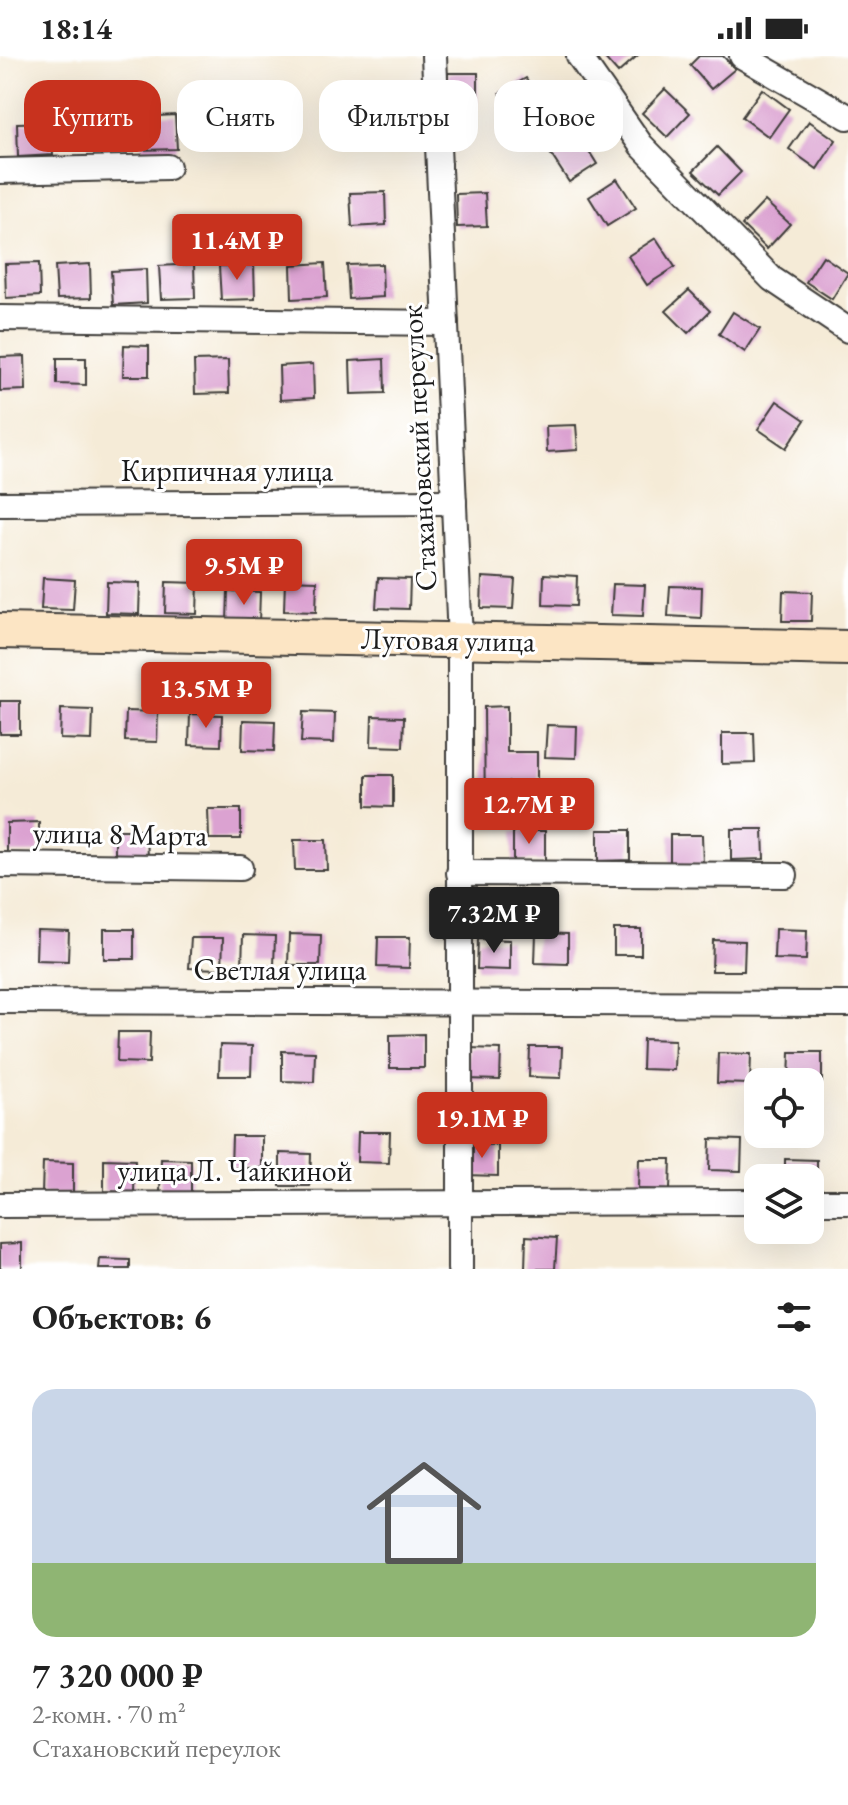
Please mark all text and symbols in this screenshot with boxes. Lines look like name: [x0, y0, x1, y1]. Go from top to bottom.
text: 18:14: [40, 9, 112, 48]
chip: Купить: [24, 80, 161, 152]
chip: Снять: [177, 80, 303, 152]
chip: Фильтры: [319, 80, 478, 152]
chip: Новое: [494, 80, 623, 152]
pin: 11.4M ₽: [163, 214, 311, 282]
text: 11.4M ₽: [190, 223, 284, 257]
street label: Стахановский переулок: [392, 304, 445, 592]
street label: Кирпичная улица: [121, 451, 333, 490]
pin: 9.5M ₽: [179, 539, 309, 607]
text: 9.5M ₽: [204, 548, 284, 582]
street label: Луговая улица: [361, 618, 535, 661]
pin: 13.5M ₽: [132, 662, 280, 730]
text: 13.5M ₽: [159, 671, 253, 705]
pin: 12.7M ₽: [455, 778, 603, 846]
text: 12.7M ₽: [482, 787, 576, 821]
street label: улица 8 Марта: [32, 812, 208, 855]
pin: 7.32M ₽: [420, 887, 568, 955]
text: 7.32M ₽: [447, 896, 541, 930]
street label: Светлая улица: [193, 950, 367, 989]
map controls: [744, 1068, 824, 1244]
button: locate: [744, 1068, 824, 1148]
pin: 19.1M ₽: [408, 1092, 556, 1160]
text: 19.1M ₽: [435, 1101, 529, 1135]
street label: улица Л. Чайкиной: [118, 1151, 353, 1190]
button: layers: [744, 1164, 824, 1244]
text: Объектов: 6: [32, 1295, 211, 1339]
icon: filters: [772, 1295, 816, 1339]
icon: home: [352, 1441, 496, 1585]
text: 7 320 000 ₽: [32, 1653, 203, 1697]
text: 2-комн. · 70 m²: [32, 1697, 186, 1731]
text: Стахановский переулок: [32, 1731, 281, 1765]

